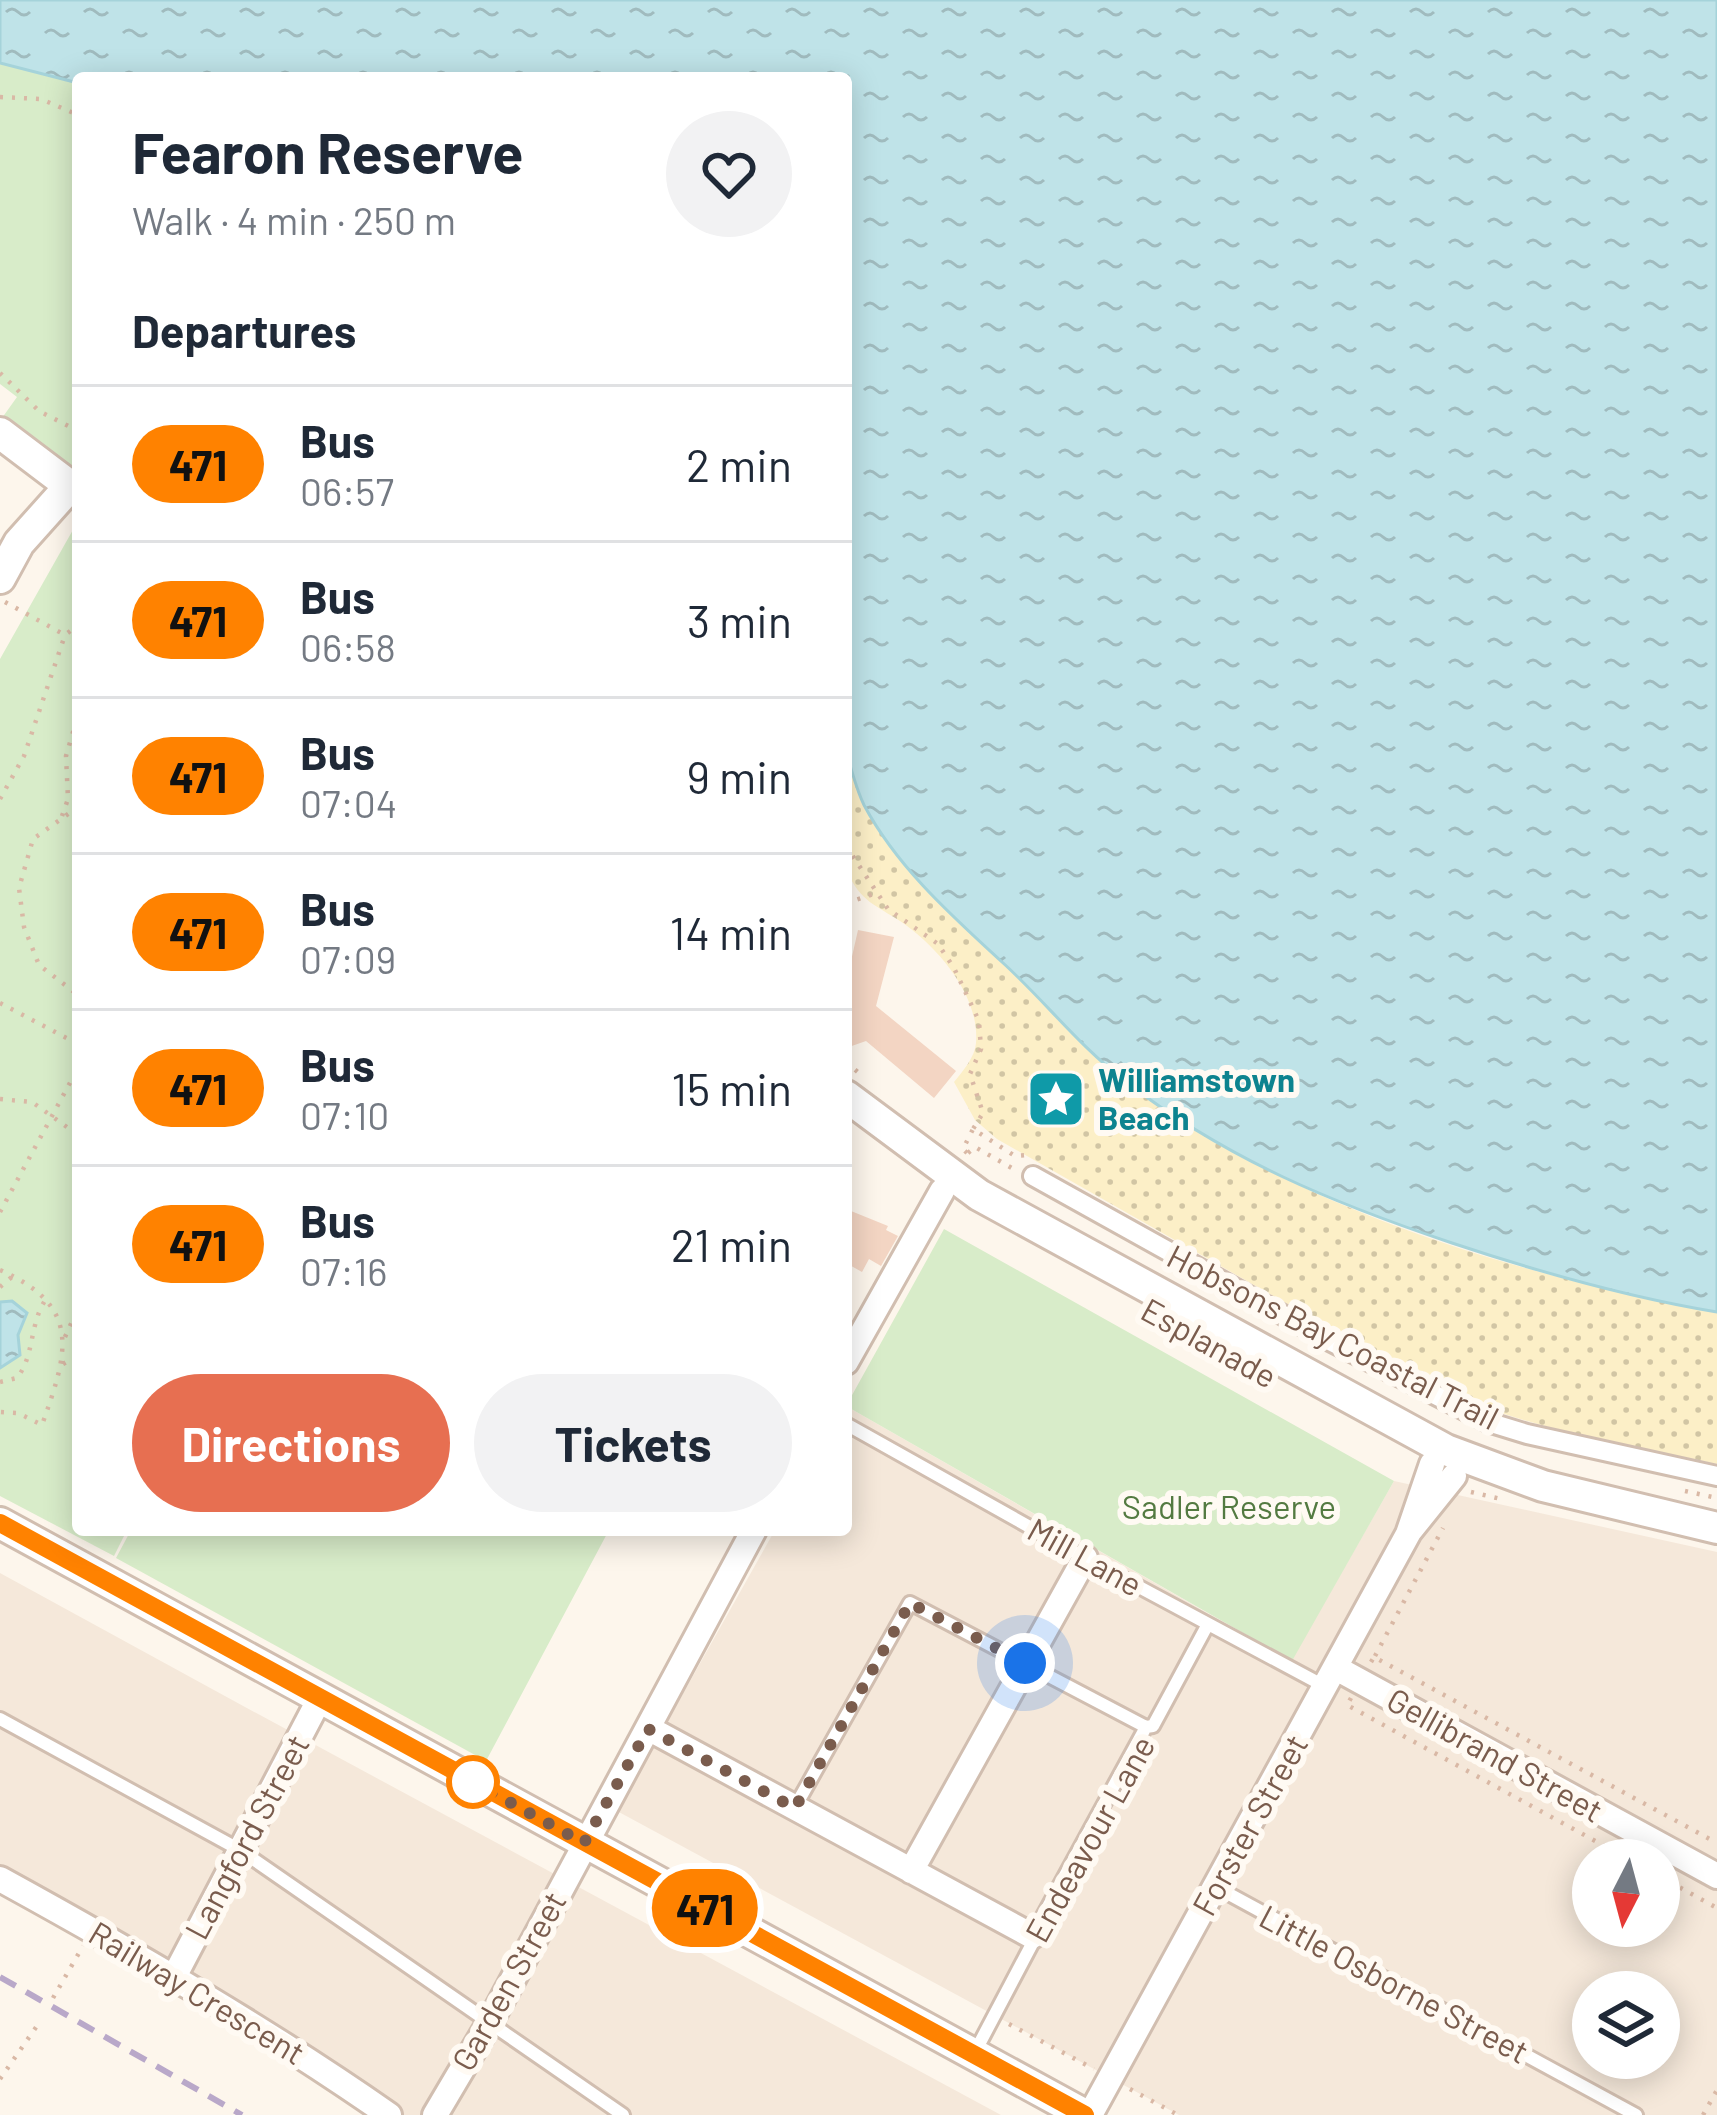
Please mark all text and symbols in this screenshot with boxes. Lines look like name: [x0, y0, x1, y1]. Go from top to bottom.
button: heart: [666, 111, 792, 237]
text: Fearon Reserve: [132, 117, 523, 185]
text: Walk · 4 min · 250 m: [132, 196, 456, 243]
text: Departures: [132, 303, 356, 357]
text: Bus: [300, 413, 375, 467]
text: 2 min: [686, 437, 792, 491]
text: 471: [169, 439, 227, 489]
text: 06:57: [300, 467, 394, 514]
text: Bus: [300, 569, 375, 623]
text: 3 min: [687, 593, 792, 647]
text: 471: [169, 595, 227, 645]
text: 06:58: [300, 623, 396, 670]
text: Bus: [300, 725, 375, 779]
text: 9 min: [687, 749, 792, 803]
text: 471: [169, 751, 227, 801]
text: 07:04: [300, 779, 397, 826]
text: Bus: [300, 881, 375, 935]
text: 14 min: [670, 905, 792, 959]
text: 471: [169, 907, 227, 957]
text: 07:09: [300, 935, 396, 982]
text: Bus: [300, 1037, 375, 1091]
place label: Williamstown Beach: [1098, 1059, 1295, 1137]
text: 15 min: [671, 1061, 792, 1115]
text: 471: [169, 1063, 227, 1113]
place icon: Williamstown Beach: [1025, 1068, 1087, 1130]
text: 07:10: [300, 1091, 389, 1138]
text: Bus: [300, 1193, 375, 1247]
text: 21 min: [671, 1217, 792, 1271]
text: 471: [169, 1219, 227, 1269]
street label: Hobsons Bay Coastal Trail: [1161, 1235, 1506, 1437]
text: 07:16: [300, 1247, 387, 1294]
street label: Esplanade: [1135, 1289, 1284, 1396]
button: Directions: [132, 1374, 450, 1512]
button: Tickets: [474, 1374, 792, 1512]
park label: Sadler Reserve: [1122, 1486, 1336, 1526]
street label: Mill Lane: [1021, 1508, 1150, 1604]
your location: [995, 1633, 1055, 1693]
street label: Gellibrand Street: [1381, 1678, 1610, 1830]
street label: Langford Street: [175, 1727, 317, 1946]
street label: Forster Street: [1183, 1727, 1315, 1922]
street label: Endeavour Lane: [1016, 1728, 1162, 1949]
unlabelled marker: [448, 1757, 498, 1807]
north arrow: [1572, 1839, 1680, 1947]
map controls: [1572, 1839, 1680, 2079]
line badge: 471: [636, 1869, 774, 1947]
text: 471: [676, 1883, 734, 1933]
street label: Garden Street: [442, 1884, 574, 2077]
street label: Little Osborne Street: [1253, 1895, 1536, 2071]
street label: Railway Crescent: [82, 1912, 313, 2072]
button: layers: [1572, 1971, 1680, 2079]

